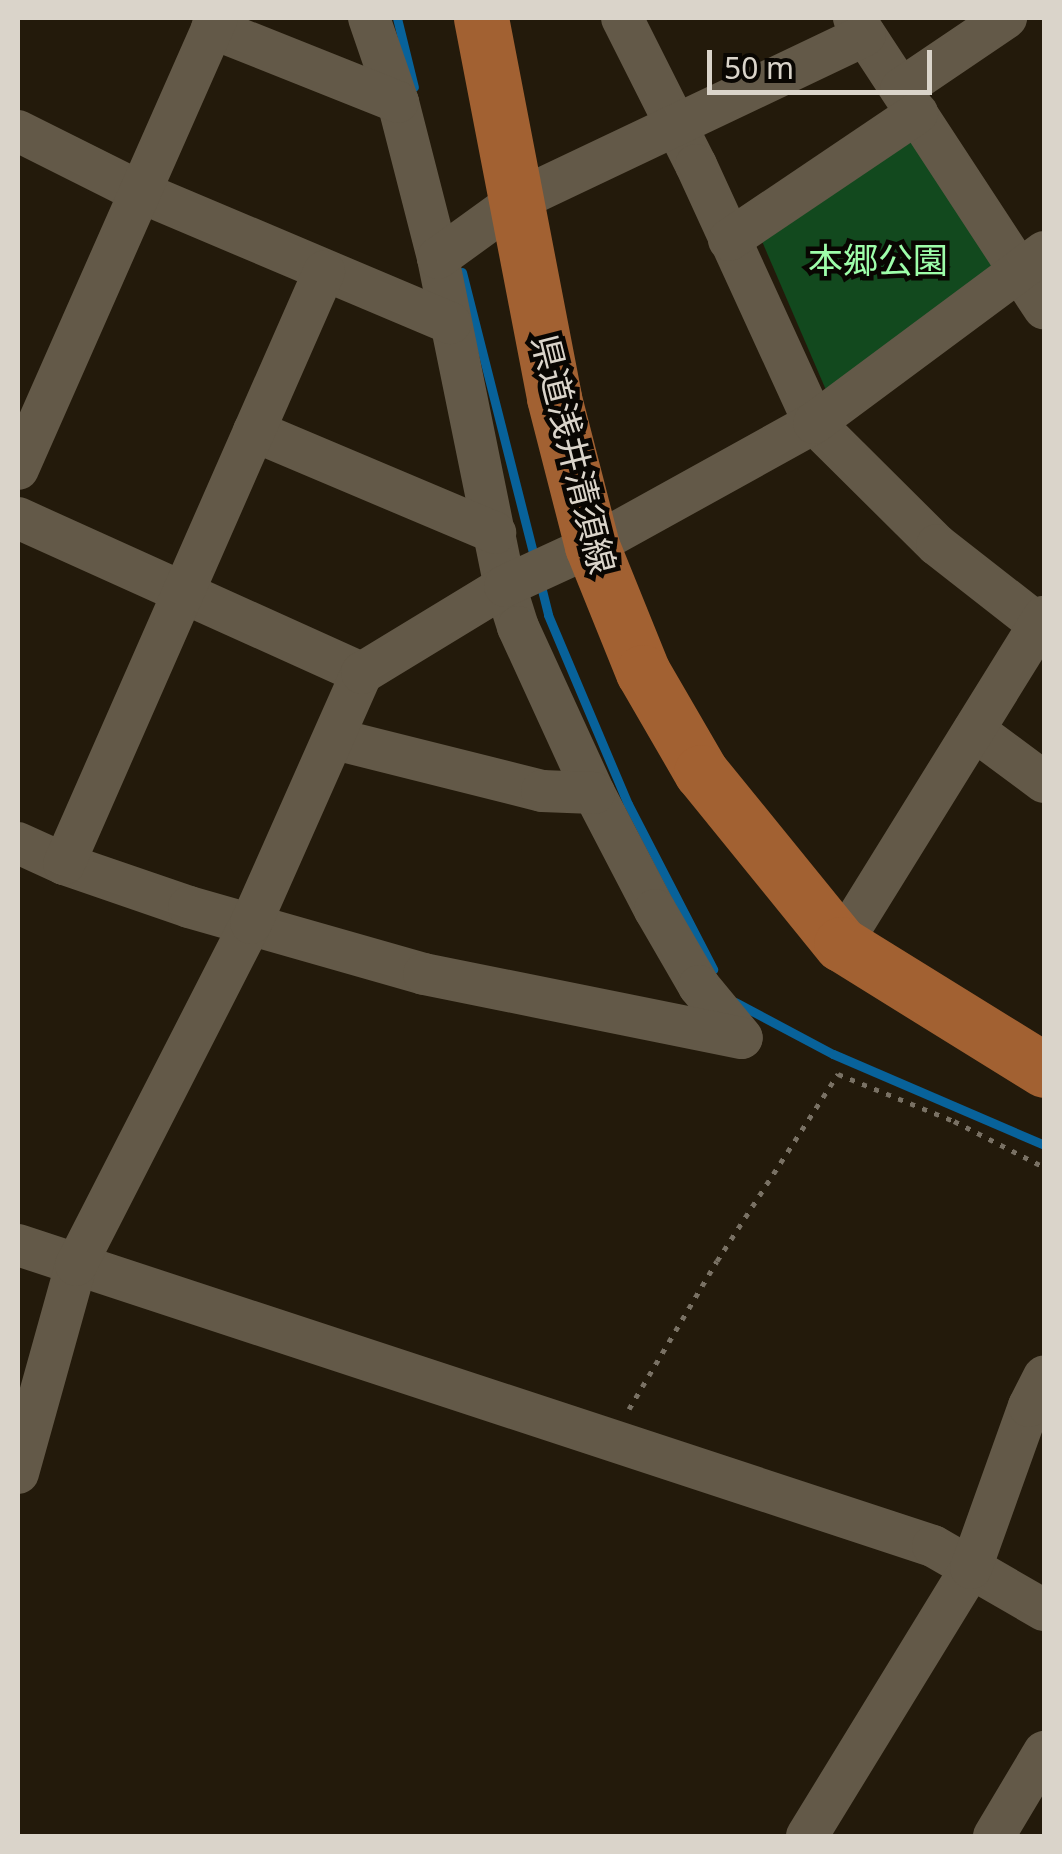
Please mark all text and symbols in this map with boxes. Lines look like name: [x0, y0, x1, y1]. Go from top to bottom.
scale bar: [712, 30, 937, 92]
text: 50 m: [724, 47, 794, 88]
park label: 本郷公園: [808, 239, 948, 281]
street label: 県道浅井清須線: [524, 330, 624, 578]

